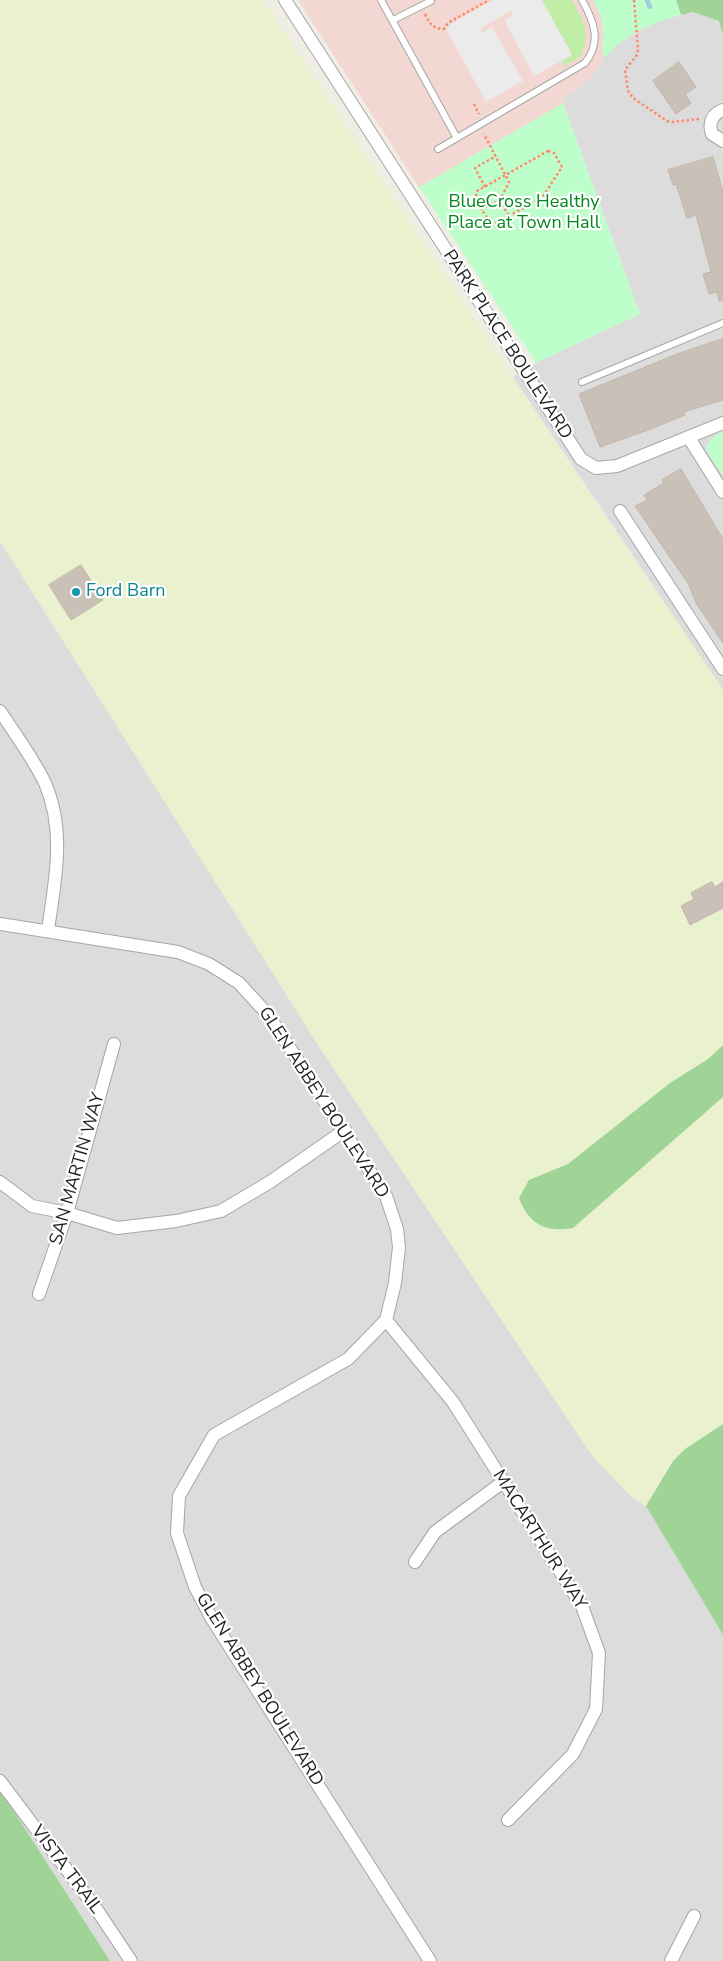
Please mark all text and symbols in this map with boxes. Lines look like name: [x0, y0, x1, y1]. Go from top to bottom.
park label: BlueCross Healthy Place at Town Hall: [448, 192, 600, 234]
street label: PARK PLACE BOULEVARD: [438, 246, 576, 444]
place label: Ford Barn: [86, 581, 165, 603]
marker: Ford Barn: [70, 586, 82, 598]
street label: GLEN ABBEY BOULEVARD: [253, 1003, 393, 1203]
street label: SAN MARTIN WAY: [46, 1090, 110, 1248]
street label: MACARTHUR WAY: [487, 1466, 591, 1614]
street label: GLEN ABBEY BOULEVARD: [191, 1589, 327, 1791]
street label: VISTA TRAIL: [26, 1821, 106, 1919]

